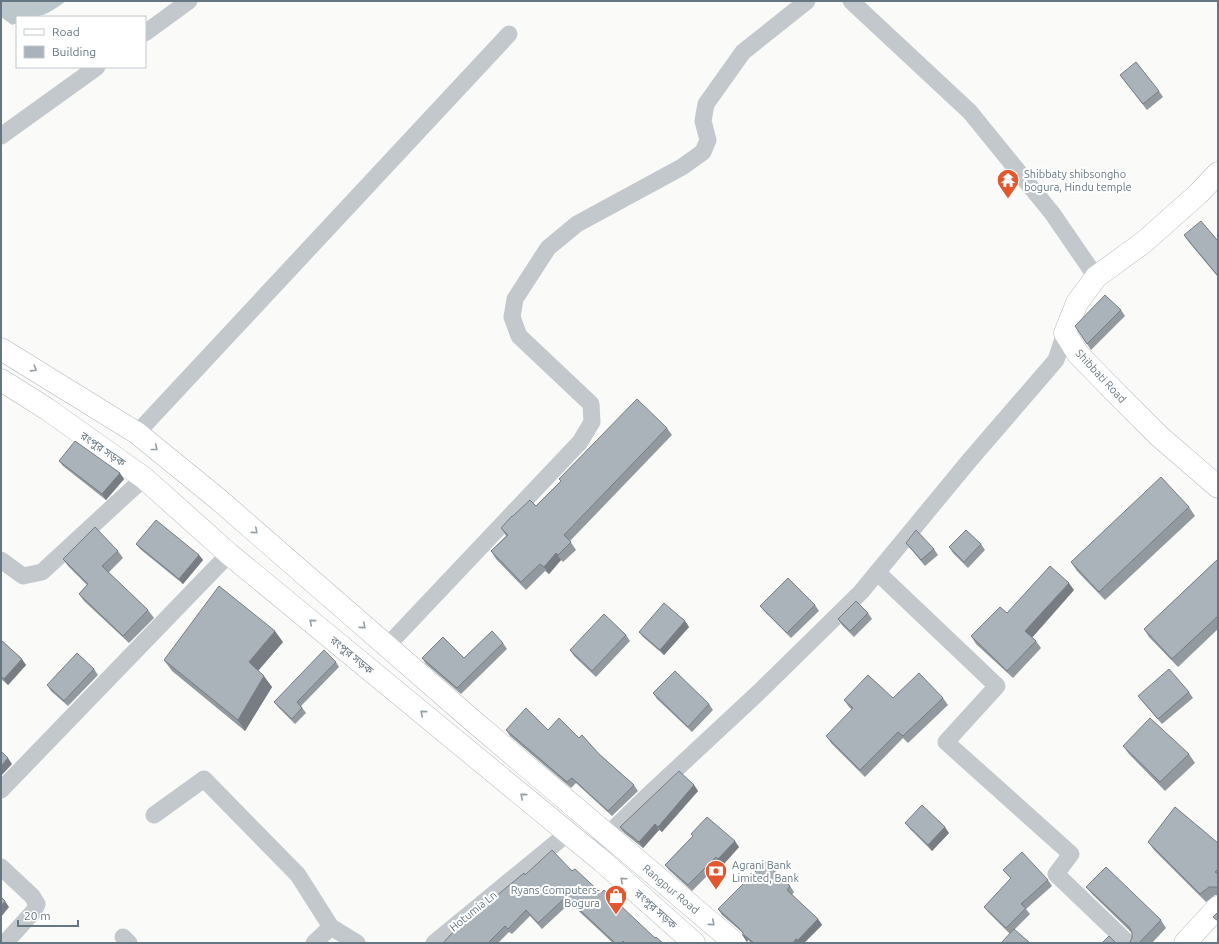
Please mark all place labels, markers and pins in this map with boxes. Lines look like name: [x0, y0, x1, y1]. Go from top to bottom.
temple icon: Shibbaty shibsongho bogura, Hindu temple: [995, 167, 1021, 200]
place label: Shibbaty shibsongho bogura, Hindu temple: [1024, 168, 1132, 193]
bank icon: Agrani Bank Limited, Bank: [703, 858, 729, 891]
place label: Agrani Bank Limited, Bank: [732, 859, 799, 884]
shop icon: Ryans Computers- Bogura: [603, 883, 629, 916]
place label: Ryans Computers- Bogura: [511, 884, 600, 909]

